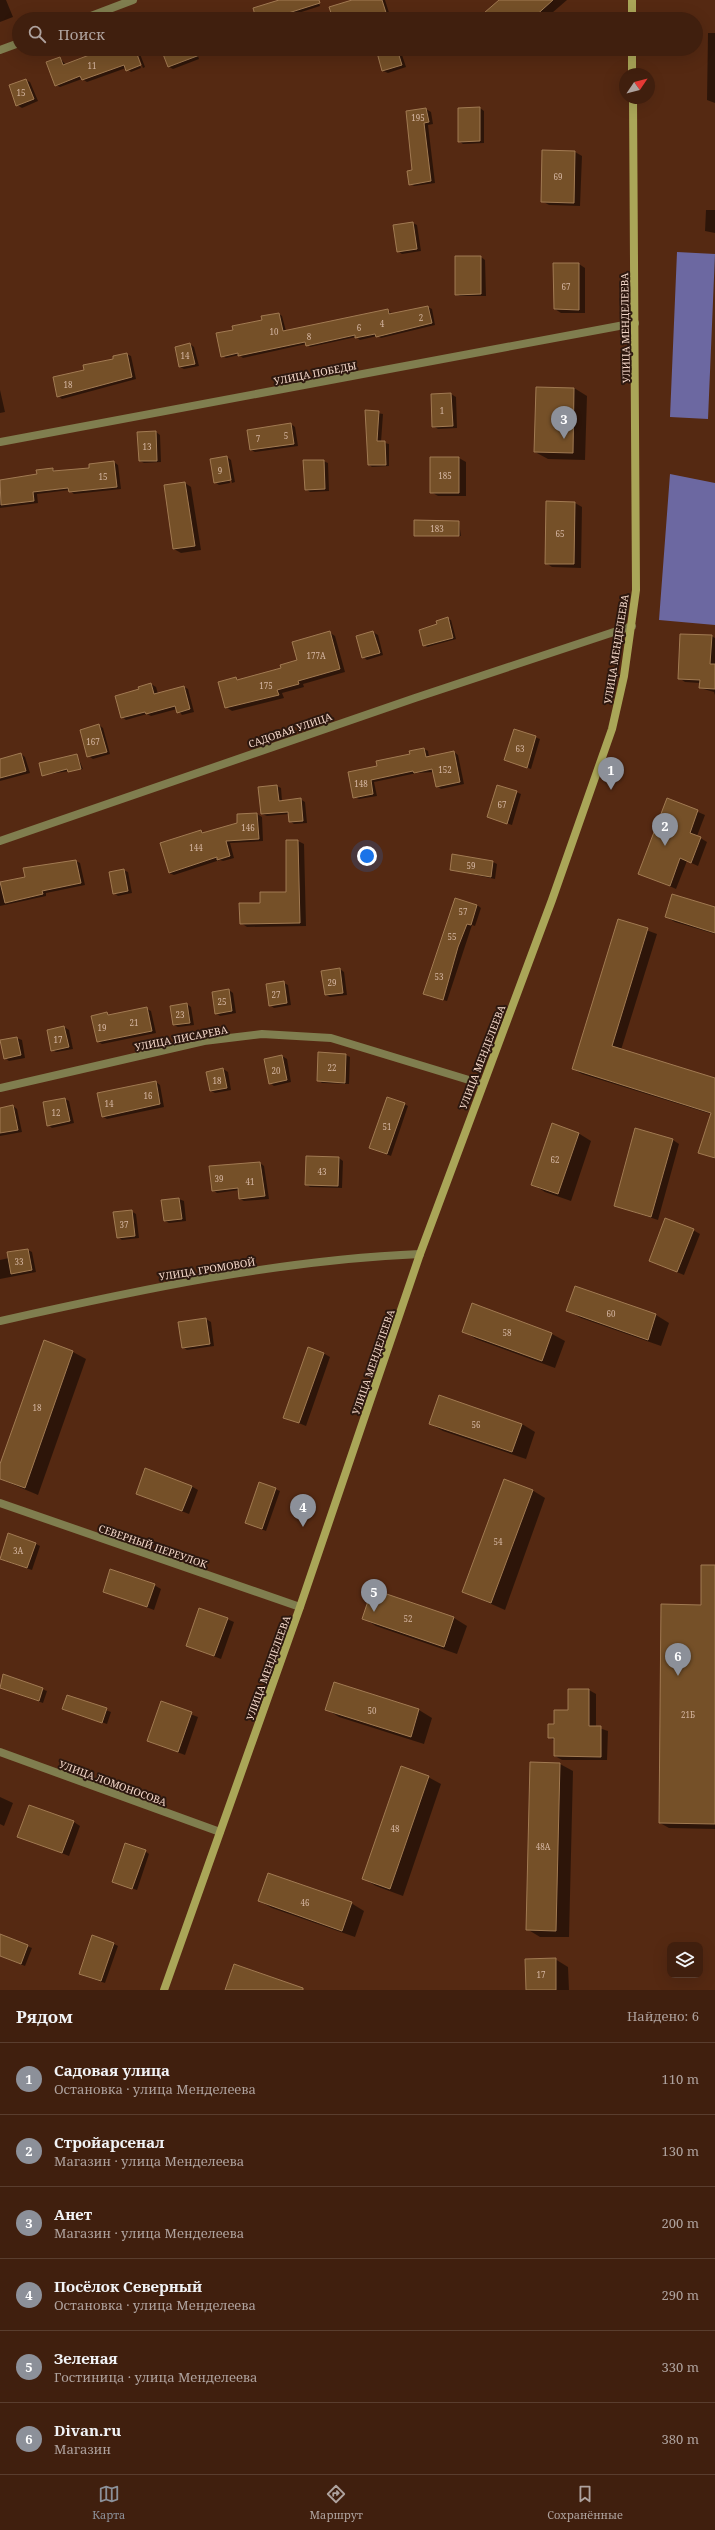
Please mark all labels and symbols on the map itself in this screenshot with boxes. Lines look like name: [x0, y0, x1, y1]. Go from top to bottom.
house number: 11: [88, 60, 96, 71]
north arrow: [619, 68, 655, 104]
house number: 15: [17, 87, 25, 98]
house number: 195: [411, 112, 425, 123]
house number: 69: [554, 171, 562, 182]
street label: УЛИЦА МЕНДЕЛЕЕВА: [617, 272, 633, 383]
house number: 67: [562, 281, 571, 292]
house number: 2: [419, 312, 423, 323]
house number: 4: [380, 318, 385, 329]
house number: 6: [357, 322, 362, 333]
house number: 10: [270, 326, 279, 337]
house number: 8: [307, 331, 312, 342]
house number: 14: [181, 350, 190, 361]
street label: УЛИЦА ПОБЕДЫ: [273, 358, 357, 388]
house number: 18: [64, 379, 73, 390]
house number: 1: [440, 405, 444, 416]
pin: 3: [551, 406, 577, 439]
house number: 5: [284, 430, 288, 441]
house number: 7: [256, 433, 261, 444]
house number: 13: [143, 441, 152, 452]
house number: 9: [218, 465, 222, 476]
house number: 185: [438, 470, 452, 481]
house number: 15: [99, 471, 107, 482]
house number: 183: [430, 523, 444, 534]
house number: 65: [556, 528, 564, 539]
street label: УЛИЦА МЕНДЕЛЕЕВА: [600, 592, 632, 705]
house number: 177А: [306, 650, 326, 661]
house number: 175: [259, 680, 273, 691]
street label: САДОВАЯ УЛИЦА: [246, 709, 335, 751]
house number: 167: [86, 736, 100, 747]
house number: 63: [516, 743, 525, 754]
pin: 1: [598, 757, 624, 790]
house number: 152: [438, 764, 452, 775]
house number: 148: [354, 778, 368, 789]
house number: 67: [498, 799, 507, 810]
pin: 2: [652, 813, 678, 846]
house number: 146: [241, 822, 255, 833]
house number: 144: [189, 842, 203, 853]
your location: [357, 846, 377, 866]
house number: 59: [467, 860, 475, 871]
house number: 57: [459, 906, 468, 917]
house number: 55: [448, 931, 456, 942]
house number: 53: [435, 971, 444, 982]
house number: 29: [328, 977, 336, 988]
house number: 27: [272, 989, 281, 1000]
house number: 25: [218, 996, 226, 1007]
street label: УЛИЦА МЕНДЕЛЕЕВА: [456, 1002, 509, 1111]
house number: 23: [176, 1009, 185, 1020]
house number: 21: [130, 1017, 138, 1028]
house number: 19: [98, 1022, 106, 1033]
street label: УЛИЦА ПИСАРЕВА: [133, 1022, 230, 1054]
house number: 17: [54, 1034, 63, 1045]
house number: 22: [328, 1062, 336, 1073]
house number: 20: [272, 1065, 281, 1076]
house number: 18: [213, 1075, 222, 1086]
house number: 16: [144, 1090, 153, 1101]
house number: 14: [105, 1098, 114, 1109]
house number: 12: [52, 1107, 60, 1118]
house number: 51: [383, 1121, 391, 1132]
house number: 62: [551, 1154, 559, 1165]
house number: 43: [318, 1166, 327, 1177]
house number: 39: [215, 1173, 223, 1184]
house number: 41: [246, 1176, 254, 1187]
house number: 37: [120, 1219, 129, 1230]
street label: УЛИЦА ГРОМОВОЙ: [158, 1254, 256, 1284]
house number: 33: [15, 1256, 24, 1267]
street label: УЛИЦА МЕНДЕЛЕЕВА: [348, 1307, 398, 1416]
house number: 60: [607, 1308, 616, 1319]
house number: 58: [503, 1327, 512, 1338]
house number: 18: [33, 1402, 42, 1413]
house number: 56: [472, 1419, 481, 1430]
pin: 4: [290, 1494, 316, 1527]
street label: СЕВЕРНЫЙ ПЕРЕУЛОК: [97, 1521, 210, 1571]
house number: 54: [494, 1536, 503, 1547]
house number: 3А: [13, 1545, 23, 1556]
pin: 5: [361, 1579, 387, 1612]
street label: УЛИЦА МЕНДЕЛЕЕВА: [243, 1613, 294, 1722]
house number: 52: [404, 1613, 412, 1624]
pin: 6: [665, 1643, 691, 1676]
house number: 50: [368, 1705, 377, 1716]
house number: 21Б: [681, 1709, 695, 1720]
street label: УЛИЦА ЛОМОНОСОВА: [57, 1757, 170, 1809]
house number: 48: [391, 1823, 400, 1834]
house number: 48А: [536, 1841, 551, 1852]
house number: 46: [301, 1897, 310, 1908]
house number: 17: [537, 1969, 546, 1980]

